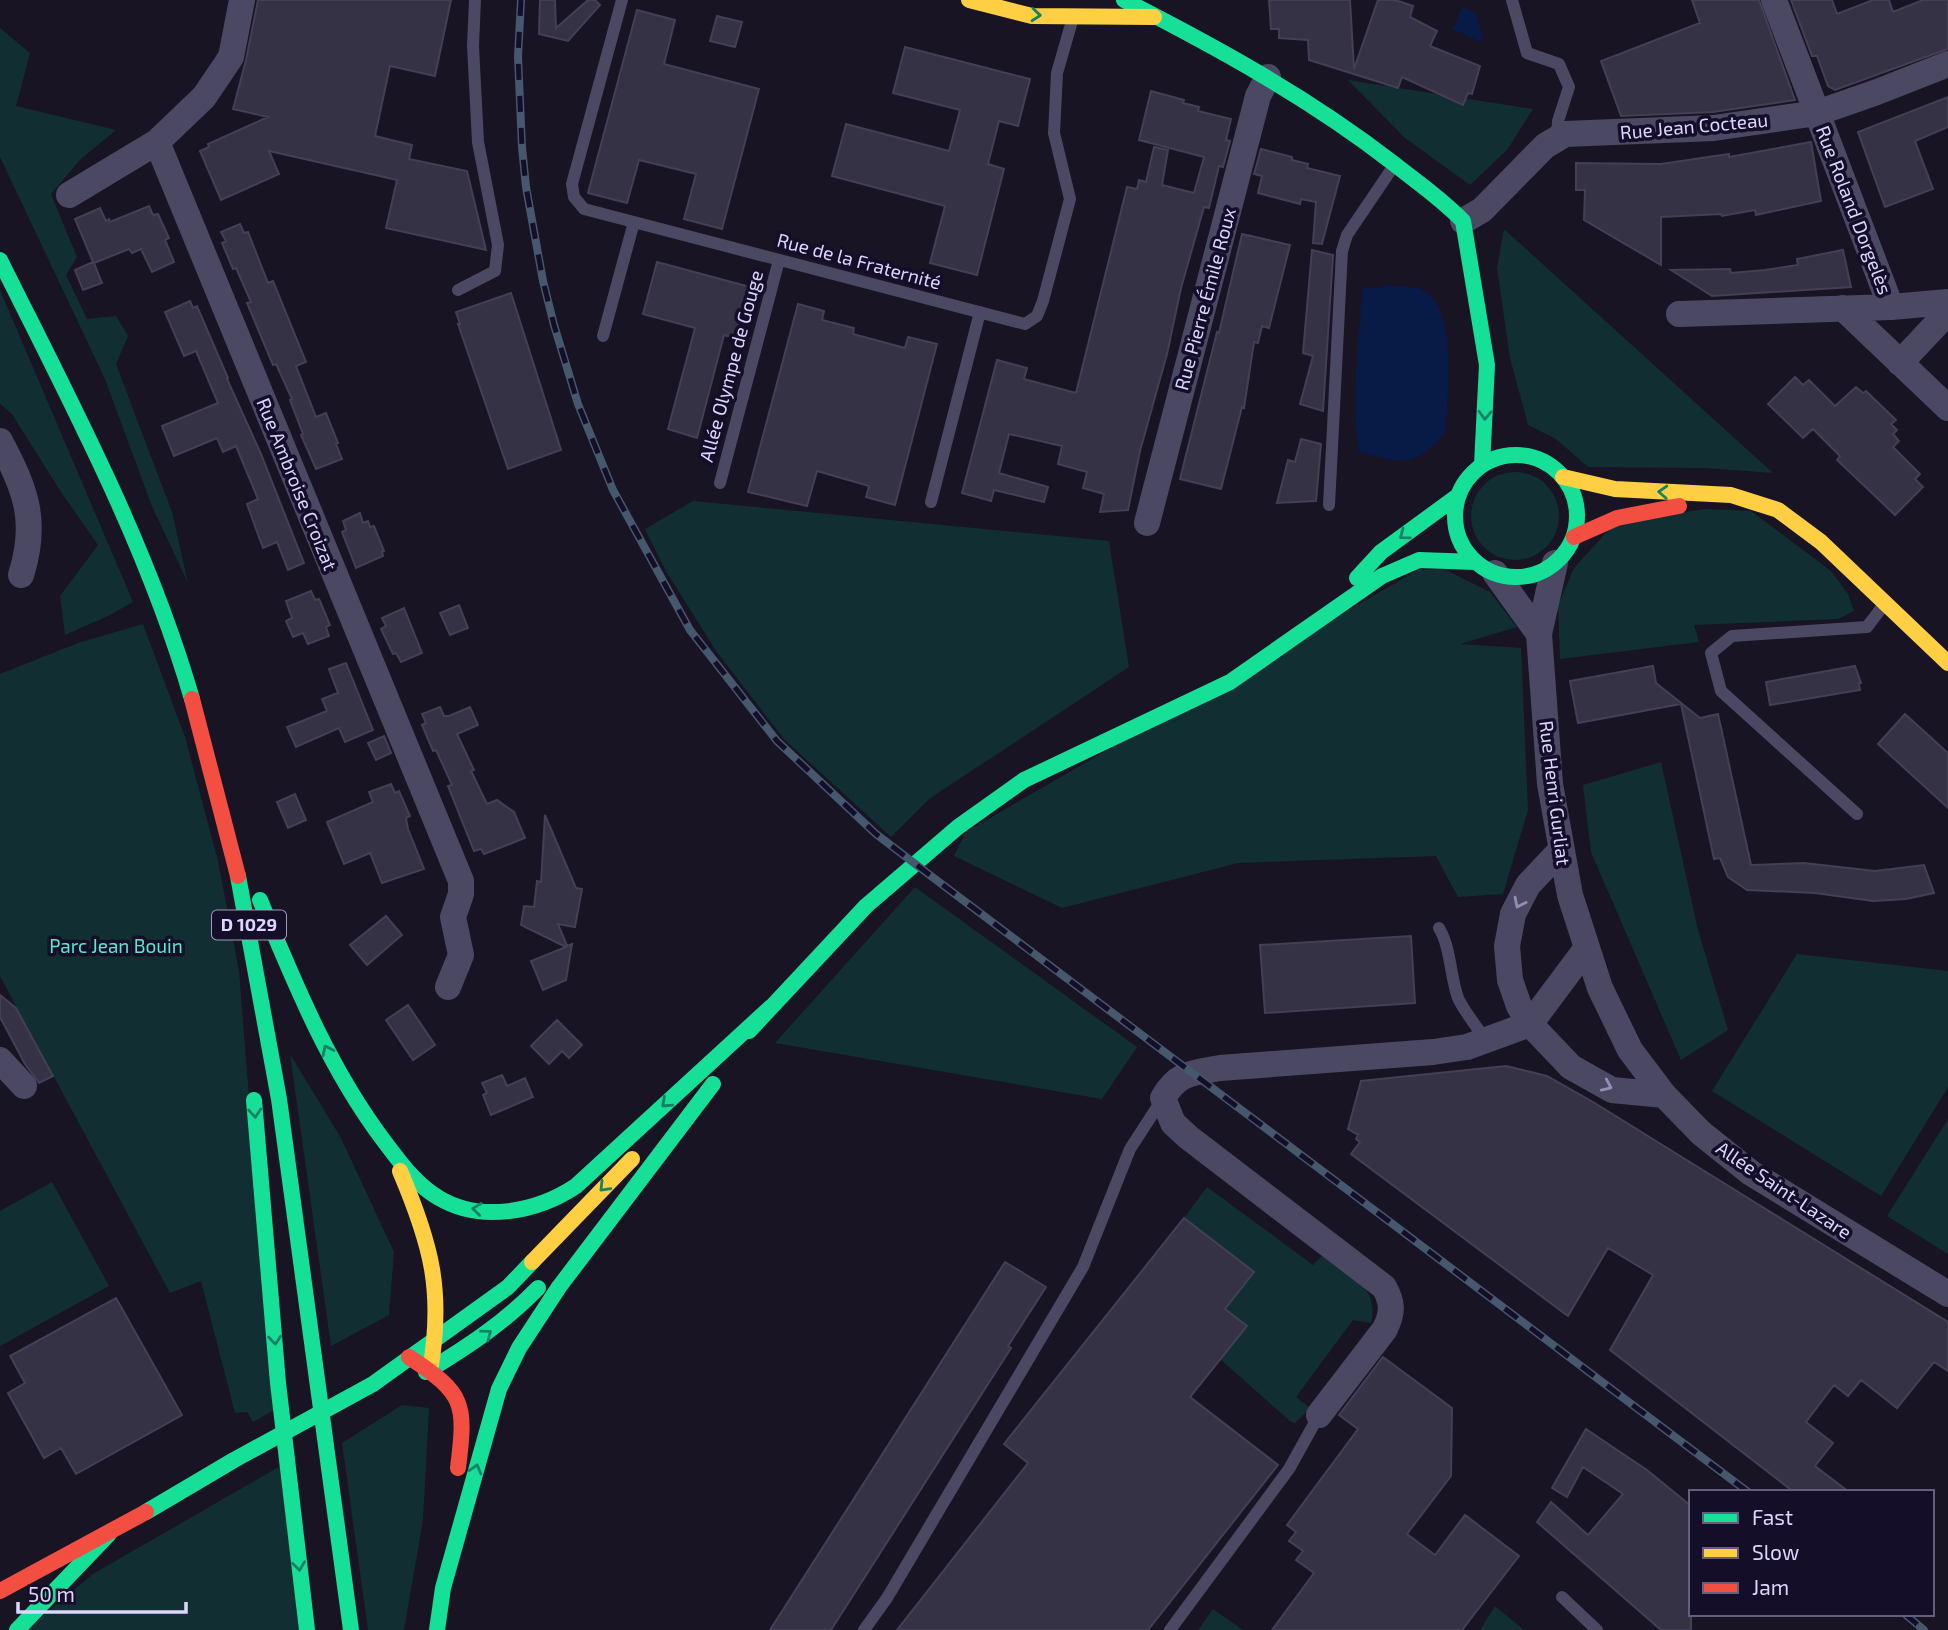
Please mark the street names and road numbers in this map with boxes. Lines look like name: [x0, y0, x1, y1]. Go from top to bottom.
street label: Rue Jean Cocteau: [1619, 108, 1769, 143]
street label: Rue Roland Dorgelès: [1812, 122, 1897, 297]
street label: Rue Pierre Émile Roux: [1169, 205, 1240, 393]
street label: Rue de la Fraternité: [775, 228, 944, 293]
street label: Allée Olympe de Gouge: [694, 268, 767, 464]
street label: Rue Ambroise Croizat: [252, 394, 343, 573]
street label: Rue Henri Gurliat: [1535, 719, 1576, 867]
road number: D 1029: [212, 910, 286, 940]
street label: Allée Saint-Lazare: [1712, 1136, 1856, 1243]

